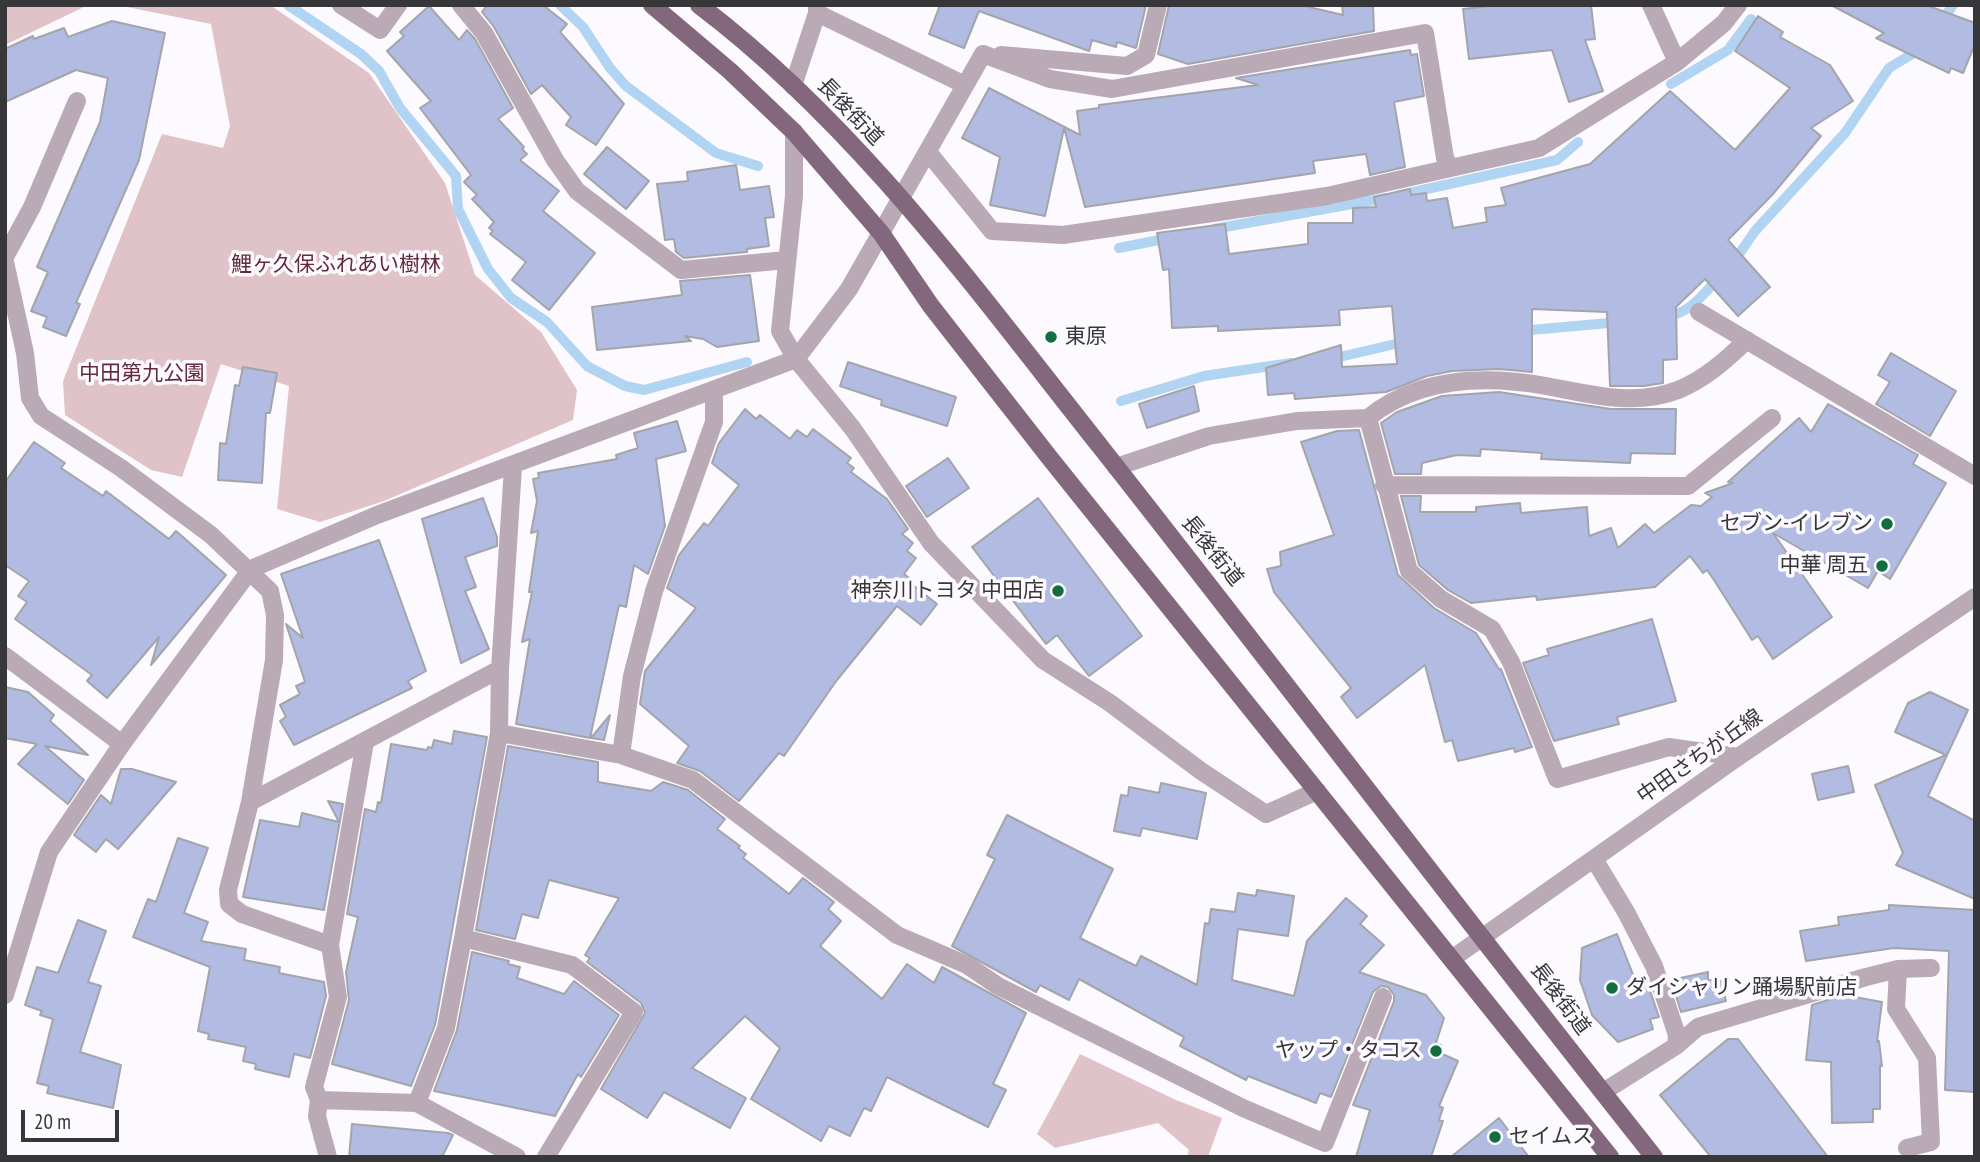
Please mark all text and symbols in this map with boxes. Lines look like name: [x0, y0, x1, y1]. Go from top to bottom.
street label: 長後街道: [812, 73, 888, 151]
park label: 鯉ヶ久保ふれあい樹林: [231, 252, 441, 278]
place label: 東原: [1065, 324, 1107, 350]
marker: 東原: [1043, 329, 1059, 345]
park label: 中田第九公園: [79, 361, 205, 387]
street label: 長後街道: [1176, 510, 1248, 592]
place label: セブン-イレブン: [1720, 511, 1873, 537]
marker: セブン-イレブン: [1879, 516, 1895, 532]
place label: 中華 周五: [1780, 553, 1868, 579]
marker: 中華 周五: [1874, 558, 1890, 574]
place label: 神奈川トヨタ 中田店: [851, 578, 1044, 604]
marker: 神奈川トヨタ 中田店: [1050, 583, 1066, 599]
street label: 中田さちが丘線: [1633, 705, 1767, 809]
street label: 長後街道: [1525, 958, 1595, 1040]
place label: ダイシャリン踊場駅前店: [1626, 975, 1857, 1001]
marker: ダイシャリン踊場駅前店: [1604, 980, 1620, 996]
place label: ヤップ・タコス: [1275, 1038, 1422, 1064]
marker: ヤップ・タコス: [1428, 1043, 1444, 1059]
scale bar: [24, 1096, 122, 1140]
text: 20 m: [34, 1108, 71, 1135]
place label: セイムス: [1509, 1124, 1593, 1150]
marker: セイムス: [1487, 1129, 1503, 1145]

